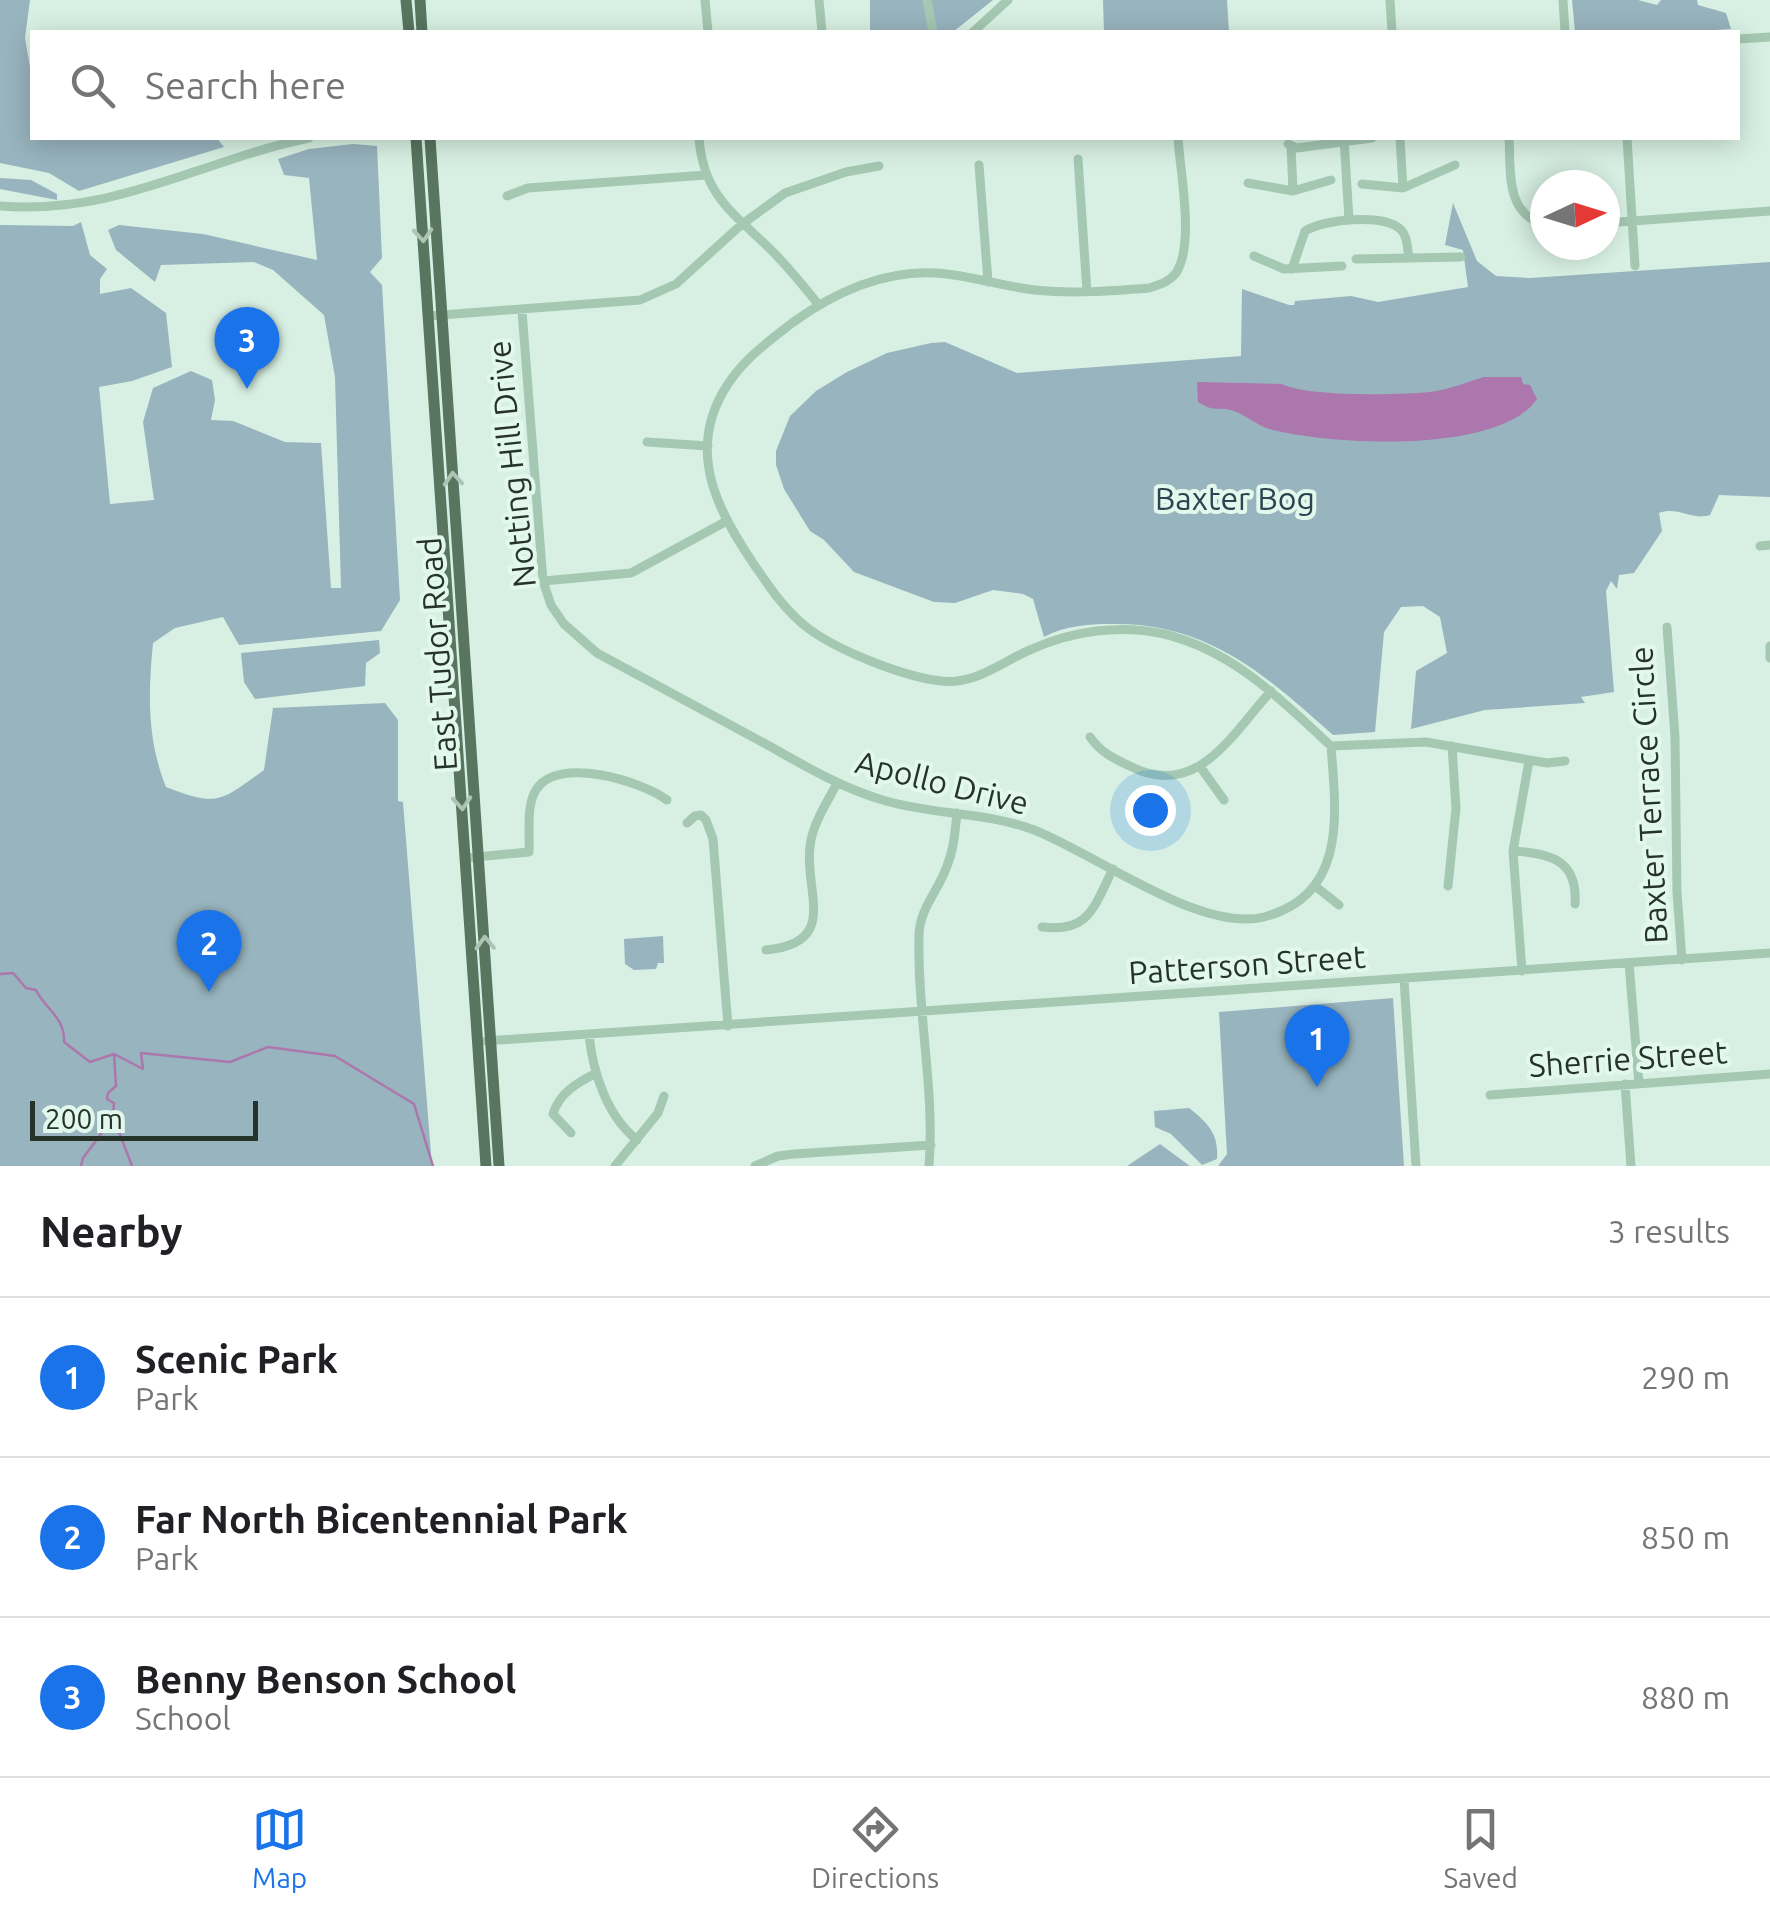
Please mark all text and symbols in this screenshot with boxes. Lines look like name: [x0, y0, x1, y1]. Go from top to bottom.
search box: [30, 30, 1740, 140]
icon: search: [65, 58, 120, 113]
text: Search here: [145, 64, 346, 106]
north arrow: [1530, 170, 1620, 260]
one-way arrow: [412, 227, 433, 243]
pin: 3: [214, 306, 280, 389]
street label: Notting Hill Drive: [480, 339, 542, 589]
one-way arrow: [443, 471, 464, 487]
park label: Baxter Bog: [1155, 480, 1315, 516]
street label: East Tudor Road: [411, 536, 463, 772]
street label: Baxter Terrace Circle: [1622, 646, 1674, 944]
street label: Apollo Drive: [852, 743, 1032, 821]
your location: [1125, 785, 1176, 836]
one-way arrow: [451, 796, 472, 812]
pin: 2: [176, 910, 242, 992]
one-way arrow: [475, 935, 496, 951]
street label: Patterson Street: [1127, 938, 1367, 990]
pin: 1: [1284, 1004, 1350, 1087]
street label: Sherrie Street: [1527, 1033, 1729, 1083]
scale bar: [30, 1096, 258, 1140]
text: 200 m: [45, 1103, 123, 1134]
text: Nearby: [40, 1208, 183, 1255]
text: 3 results: [1608, 1213, 1730, 1249]
text: Scenic Park: [135, 1338, 338, 1380]
text: 1: [63, 1359, 82, 1395]
text: 290 m: [1641, 1359, 1730, 1395]
text: Park: [135, 1380, 199, 1416]
text: Far North Bicentennial Park: [135, 1498, 628, 1540]
text: 2: [63, 1519, 82, 1555]
text: 850 m: [1641, 1519, 1730, 1555]
text: Park: [135, 1540, 199, 1576]
text: Benny Benson School: [135, 1658, 516, 1700]
text: 3: [63, 1679, 82, 1715]
text: 880 m: [1641, 1679, 1730, 1715]
text: School: [135, 1700, 231, 1736]
tab: Map: [252, 1802, 307, 1893]
tab: Directions: [811, 1802, 939, 1893]
tab: Saved: [1443, 1802, 1518, 1893]

